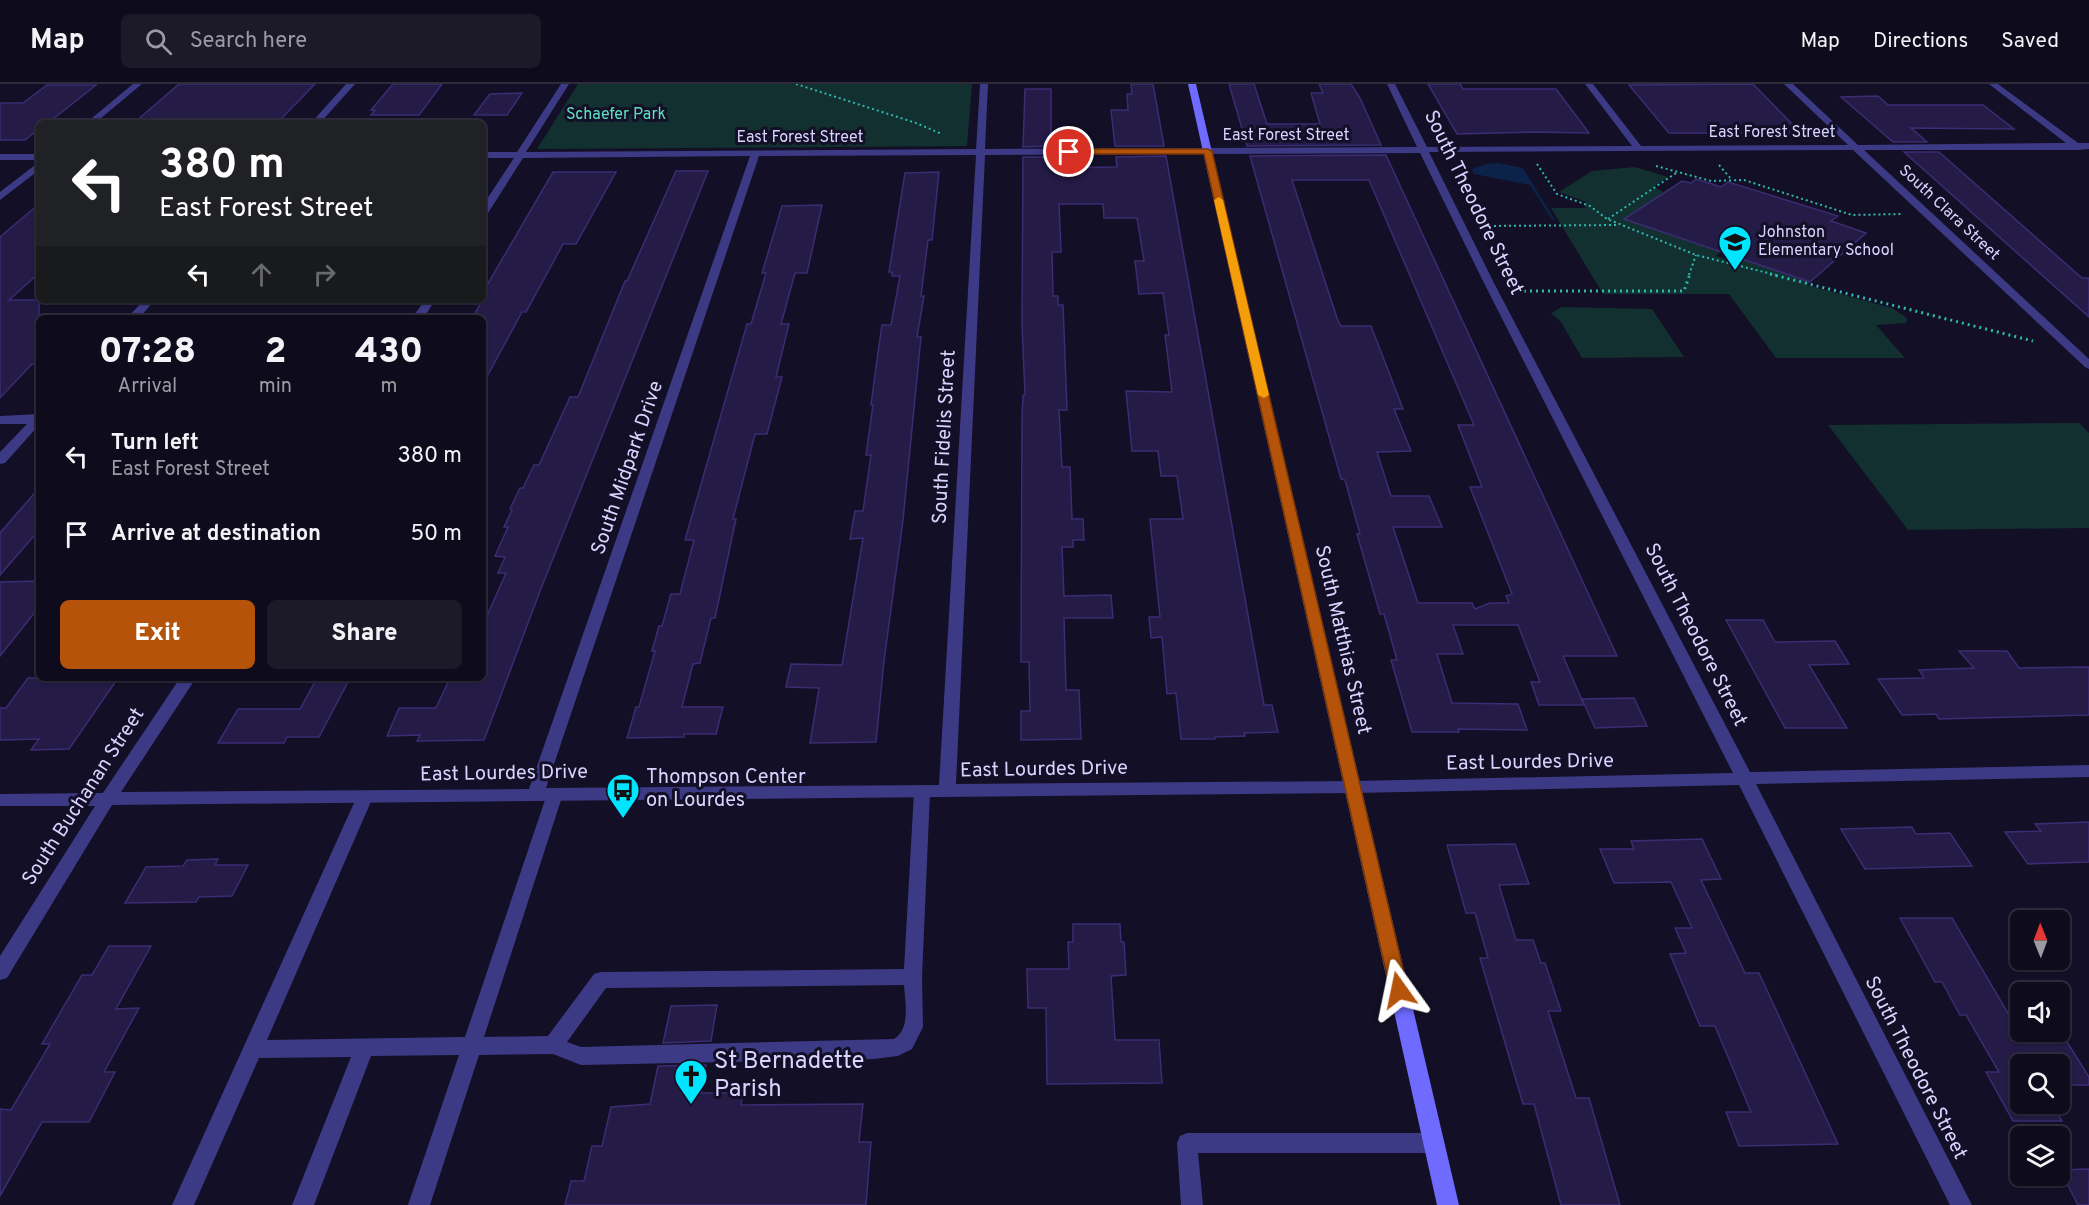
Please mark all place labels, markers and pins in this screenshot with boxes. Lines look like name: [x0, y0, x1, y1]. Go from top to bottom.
pin: [1043, 126, 1094, 177]
place label: Johnston Elementary School: [1758, 223, 1894, 261]
school or university icon: Johnston Elementary School: [1717, 224, 1753, 271]
place label: Thompson Center on Lourdes: [646, 765, 806, 814]
bus stop icon: Thompson Center on Lourdes: [605, 772, 641, 819]
place label: St Bernadette Parish: [714, 1047, 864, 1105]
church icon: St Bernadette Parish: [673, 1058, 709, 1105]

